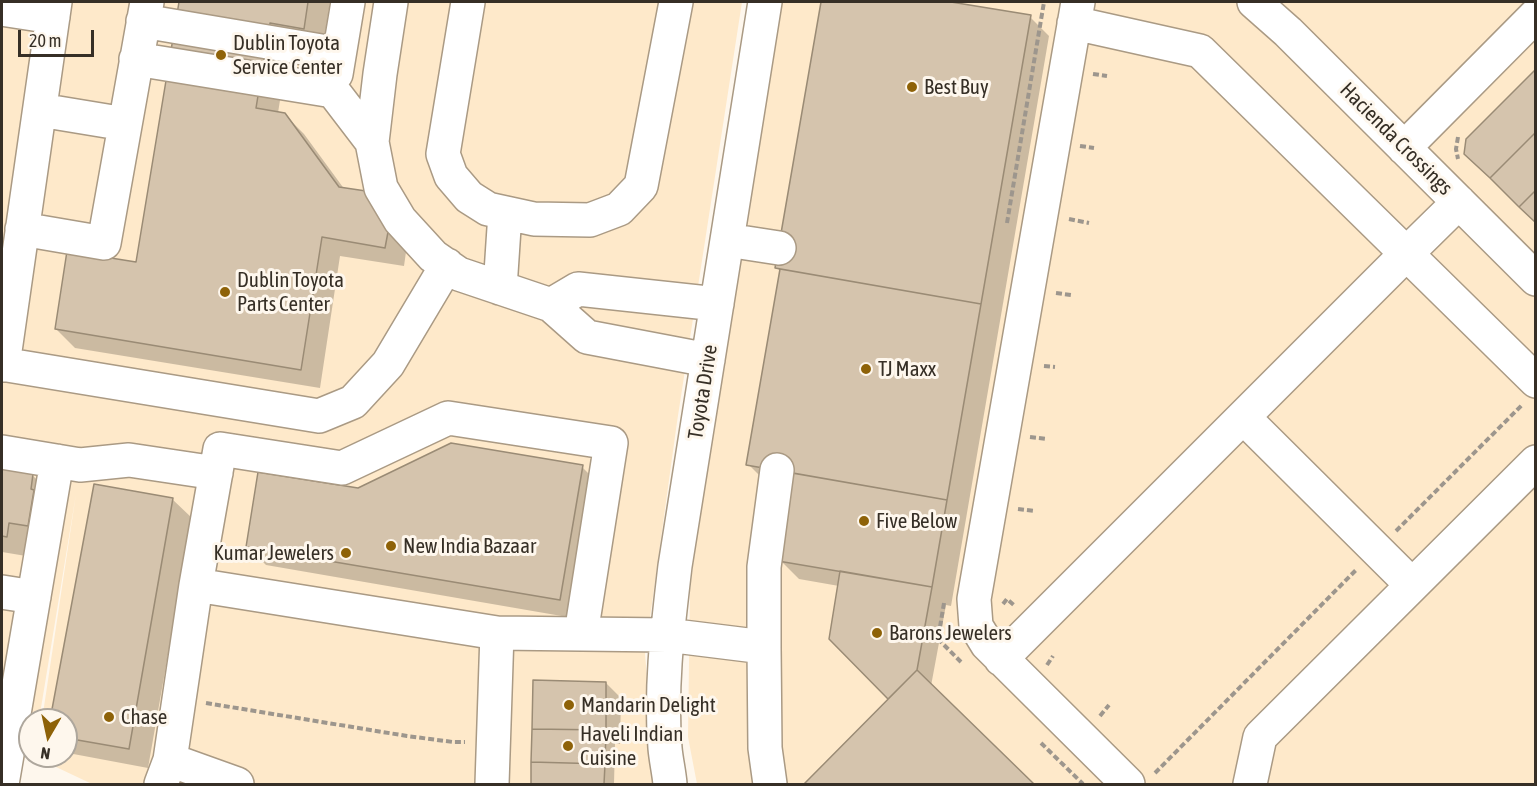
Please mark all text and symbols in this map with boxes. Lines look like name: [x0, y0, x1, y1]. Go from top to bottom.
scale bar: [21, 18, 98, 56]
text: 20 m: [29, 30, 61, 51]
place label: Dublin Toyota Service Center: [233, 30, 342, 80]
marker: Dublin Toyota Service Center: [214, 48, 228, 62]
place label: Best Buy: [924, 74, 989, 100]
street label: Hacienda Crossings: [1335, 78, 1457, 200]
marker: Best Buy: [905, 80, 919, 94]
place label: Dublin Toyota Parts Center: [237, 267, 344, 317]
marker: Dublin Toyota Parts Center: [218, 285, 232, 299]
street label: Toyota Drive: [683, 343, 723, 441]
place label: TJ Maxx: [878, 356, 936, 382]
marker: TJ Maxx: [859, 362, 873, 376]
place label: Five Below: [876, 508, 957, 534]
marker: Five Below: [857, 514, 871, 528]
place label: New India Bazaar: [403, 533, 536, 559]
marker: New India Bazaar: [384, 539, 398, 553]
place label: Kumar Jewelers: [213, 540, 334, 566]
marker: Kumar Jewelers: [339, 546, 353, 560]
place label: Barons Jewelers: [889, 620, 1012, 646]
marker: Barons Jewelers: [870, 626, 884, 640]
place label: Mandarin Delight: [581, 692, 716, 718]
marker: Mandarin Delight: [562, 698, 576, 712]
place label: Chase: [121, 704, 167, 730]
north arrow: [18, 708, 78, 768]
marker: Chase: [102, 710, 116, 724]
place label: Haveli Indian Cuisine: [580, 721, 683, 771]
marker: Haveli Indian Cuisine: [561, 739, 575, 753]
text: N: [39, 744, 52, 763]

